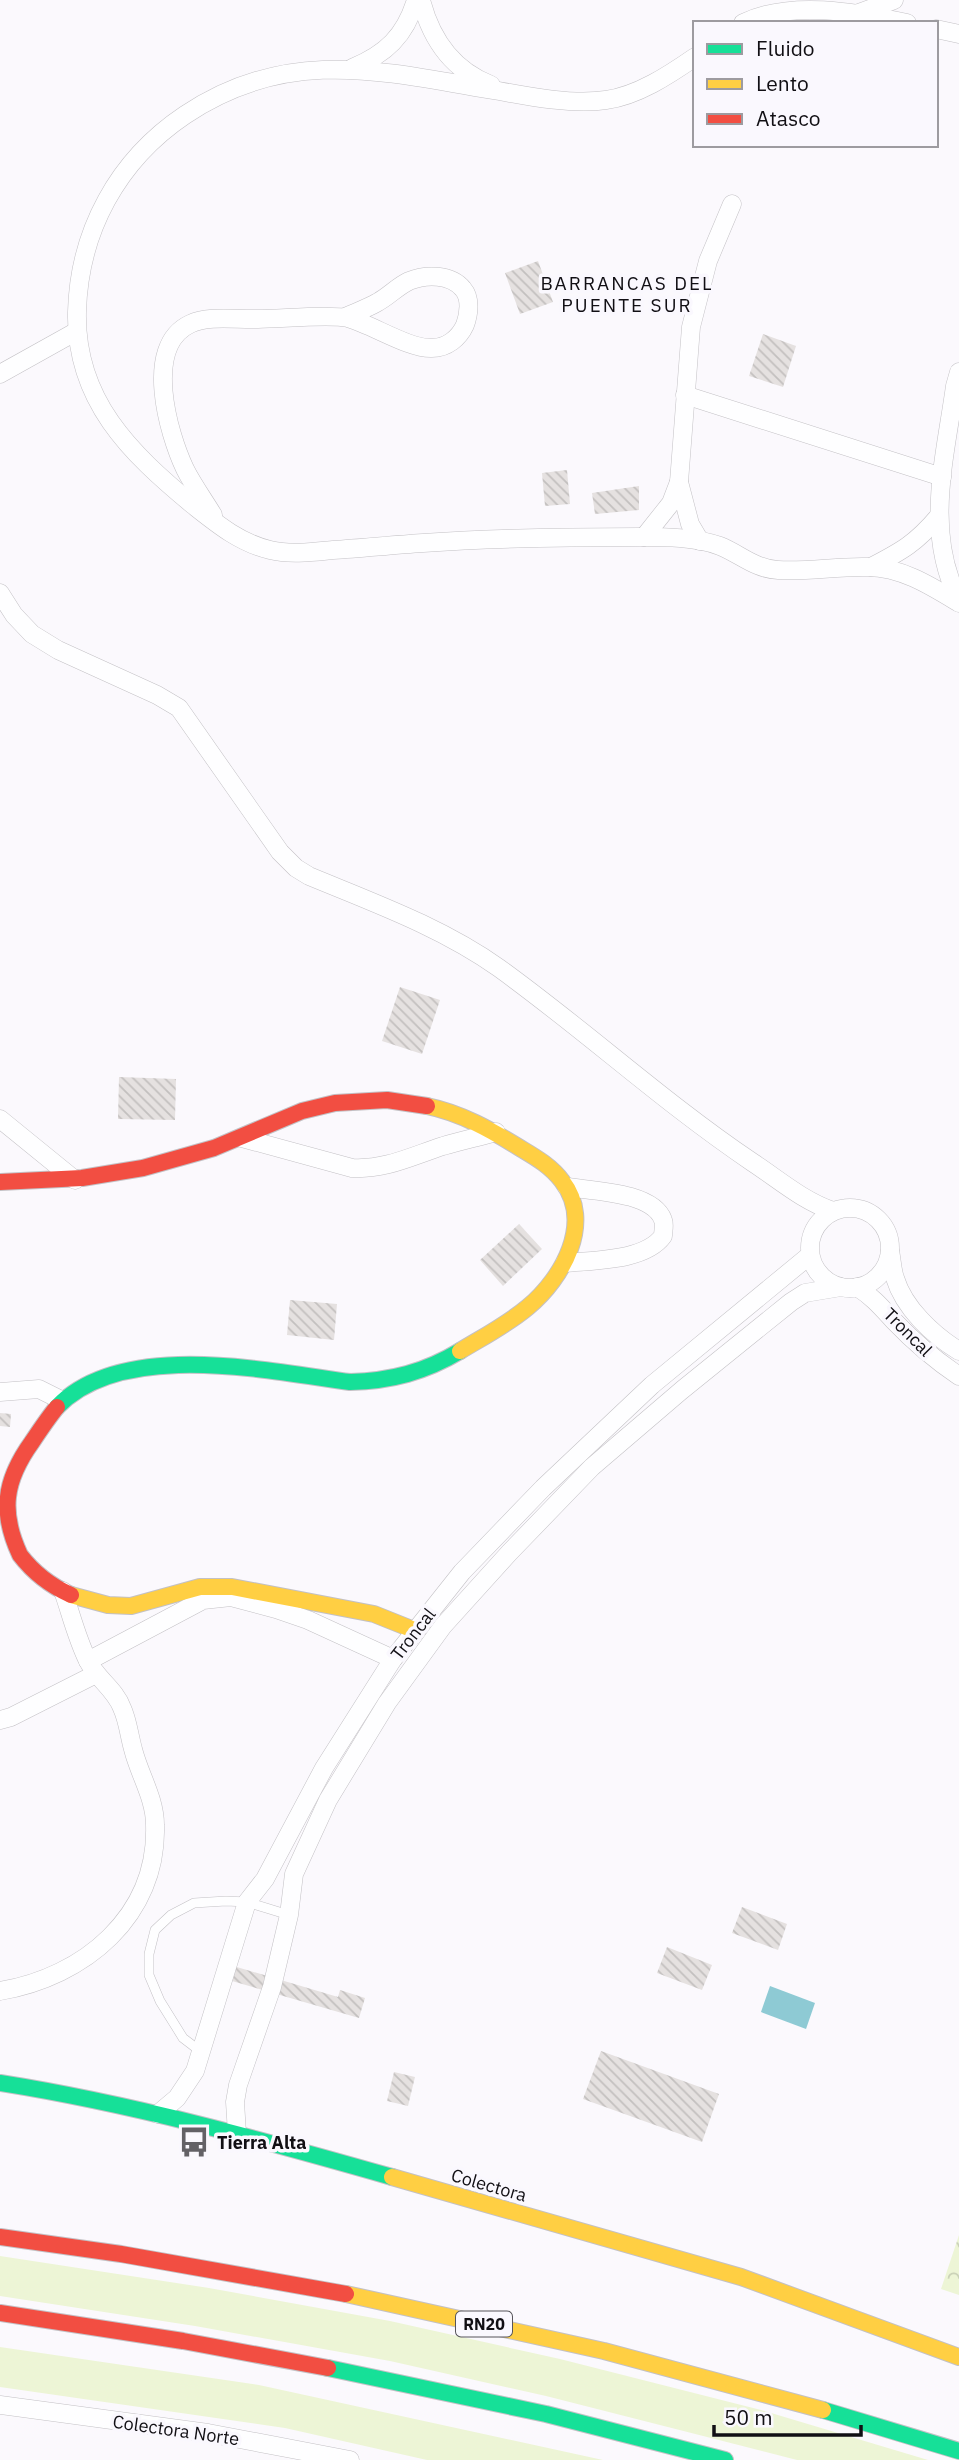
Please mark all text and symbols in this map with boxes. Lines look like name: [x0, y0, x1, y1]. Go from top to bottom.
legend: [693, 21, 938, 147]
text: Fluido: [756, 34, 815, 62]
text: Lento: [756, 69, 809, 97]
text: Atasco: [756, 104, 820, 132]
district label: BARRANCAS DEL PUENTE SUR: [540, 271, 714, 317]
street label: Troncal: [879, 1303, 937, 1361]
street label: Troncal: [386, 1603, 441, 1665]
bus stop icon: Tierra Alta: [177, 2125, 211, 2159]
place label: Tierra Alta: [217, 2131, 306, 2154]
street label: Colectora: [449, 2163, 530, 2207]
road number: RN20: [456, 2312, 512, 2336]
scale bar: [714, 2394, 861, 2438]
text: 50 m: [724, 2403, 773, 2431]
street label: Colectora Norte: [111, 2410, 241, 2450]

